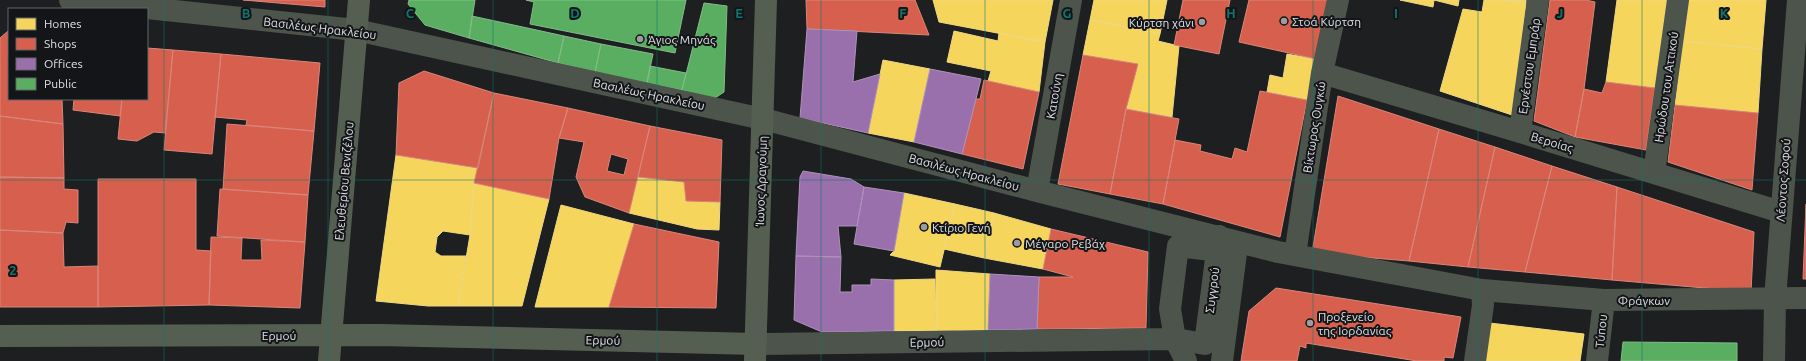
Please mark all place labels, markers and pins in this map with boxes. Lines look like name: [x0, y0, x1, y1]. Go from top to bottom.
place label: Στοά Κύρτση: [1292, 15, 1361, 28]
place label: Κύρτση χάνι: [1129, 16, 1194, 29]
marker: Στοά Κύρτση: [1279, 16, 1289, 26]
marker: Κύρτση χάνι: [1197, 17, 1207, 27]
place label: Άγιος Μηνάς: [648, 33, 716, 47]
marker: Άγιος Μηνάς: [635, 34, 645, 44]
place label: Κτίριο Γενή: [932, 221, 990, 234]
marker: Κτίριο Γενή: [919, 222, 929, 232]
place label: Μέγαρο Ρεβάχ: [1025, 237, 1105, 250]
marker: Μέγαρο Ρεβάχ: [1012, 238, 1022, 248]
place label: Προξενείο της Ιορδανίας: [1318, 310, 1392, 338]
marker: Προξενείο της Ιορδανίας: [1305, 318, 1315, 328]

